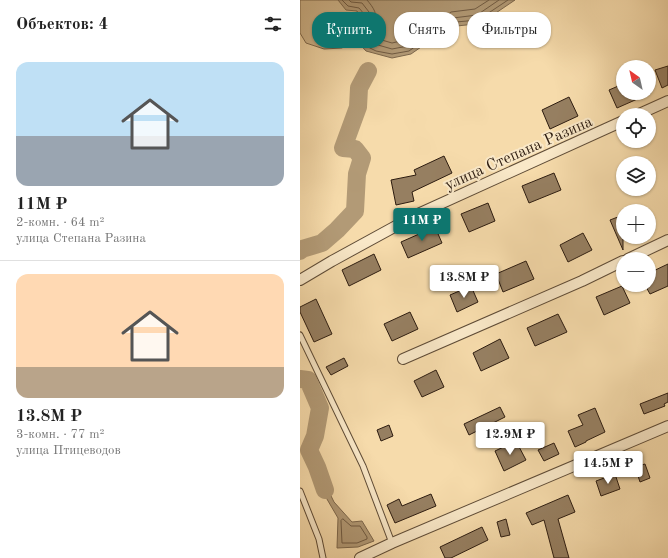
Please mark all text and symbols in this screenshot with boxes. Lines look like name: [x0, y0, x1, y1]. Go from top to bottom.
chip: Купить: [312, 12, 386, 48]
chip: Снять: [394, 12, 459, 48]
chip: Фильтры: [467, 12, 551, 48]
icon: filters: [262, 13, 284, 35]
text: Объектов: 4: [16, 16, 108, 33]
north arrow: [616, 60, 656, 100]
map controls: [616, 60, 656, 292]
icon: home: [114, 88, 186, 160]
button: locate: [616, 108, 656, 148]
street label: улица Степана Разина: [443, 114, 595, 194]
button: layers: [616, 156, 656, 196]
text: 11M ₽: [16, 196, 68, 213]
button: +: [616, 204, 656, 244]
pin: 11M ₽: [394, 208, 450, 242]
text: 11M ₽: [402, 214, 442, 227]
text: 2-комн. · 64 m²: [16, 216, 104, 229]
text: улица Степана Разина: [16, 232, 146, 245]
button: −: [616, 252, 656, 292]
pin: 13.8M ₽: [427, 265, 501, 299]
text: 13.8M ₽: [439, 271, 489, 284]
icon: home: [114, 300, 186, 372]
text: 13.8M ₽: [16, 408, 82, 425]
pin: 12.9M ₽: [473, 422, 547, 456]
text: 3-комн. · 77 m²: [16, 428, 104, 441]
text: 12.9M ₽: [485, 428, 535, 441]
text: улица Птицеводов: [16, 444, 121, 457]
pin: 14.5M ₽: [571, 451, 645, 485]
text: 14.5M ₽: [583, 457, 633, 470]

